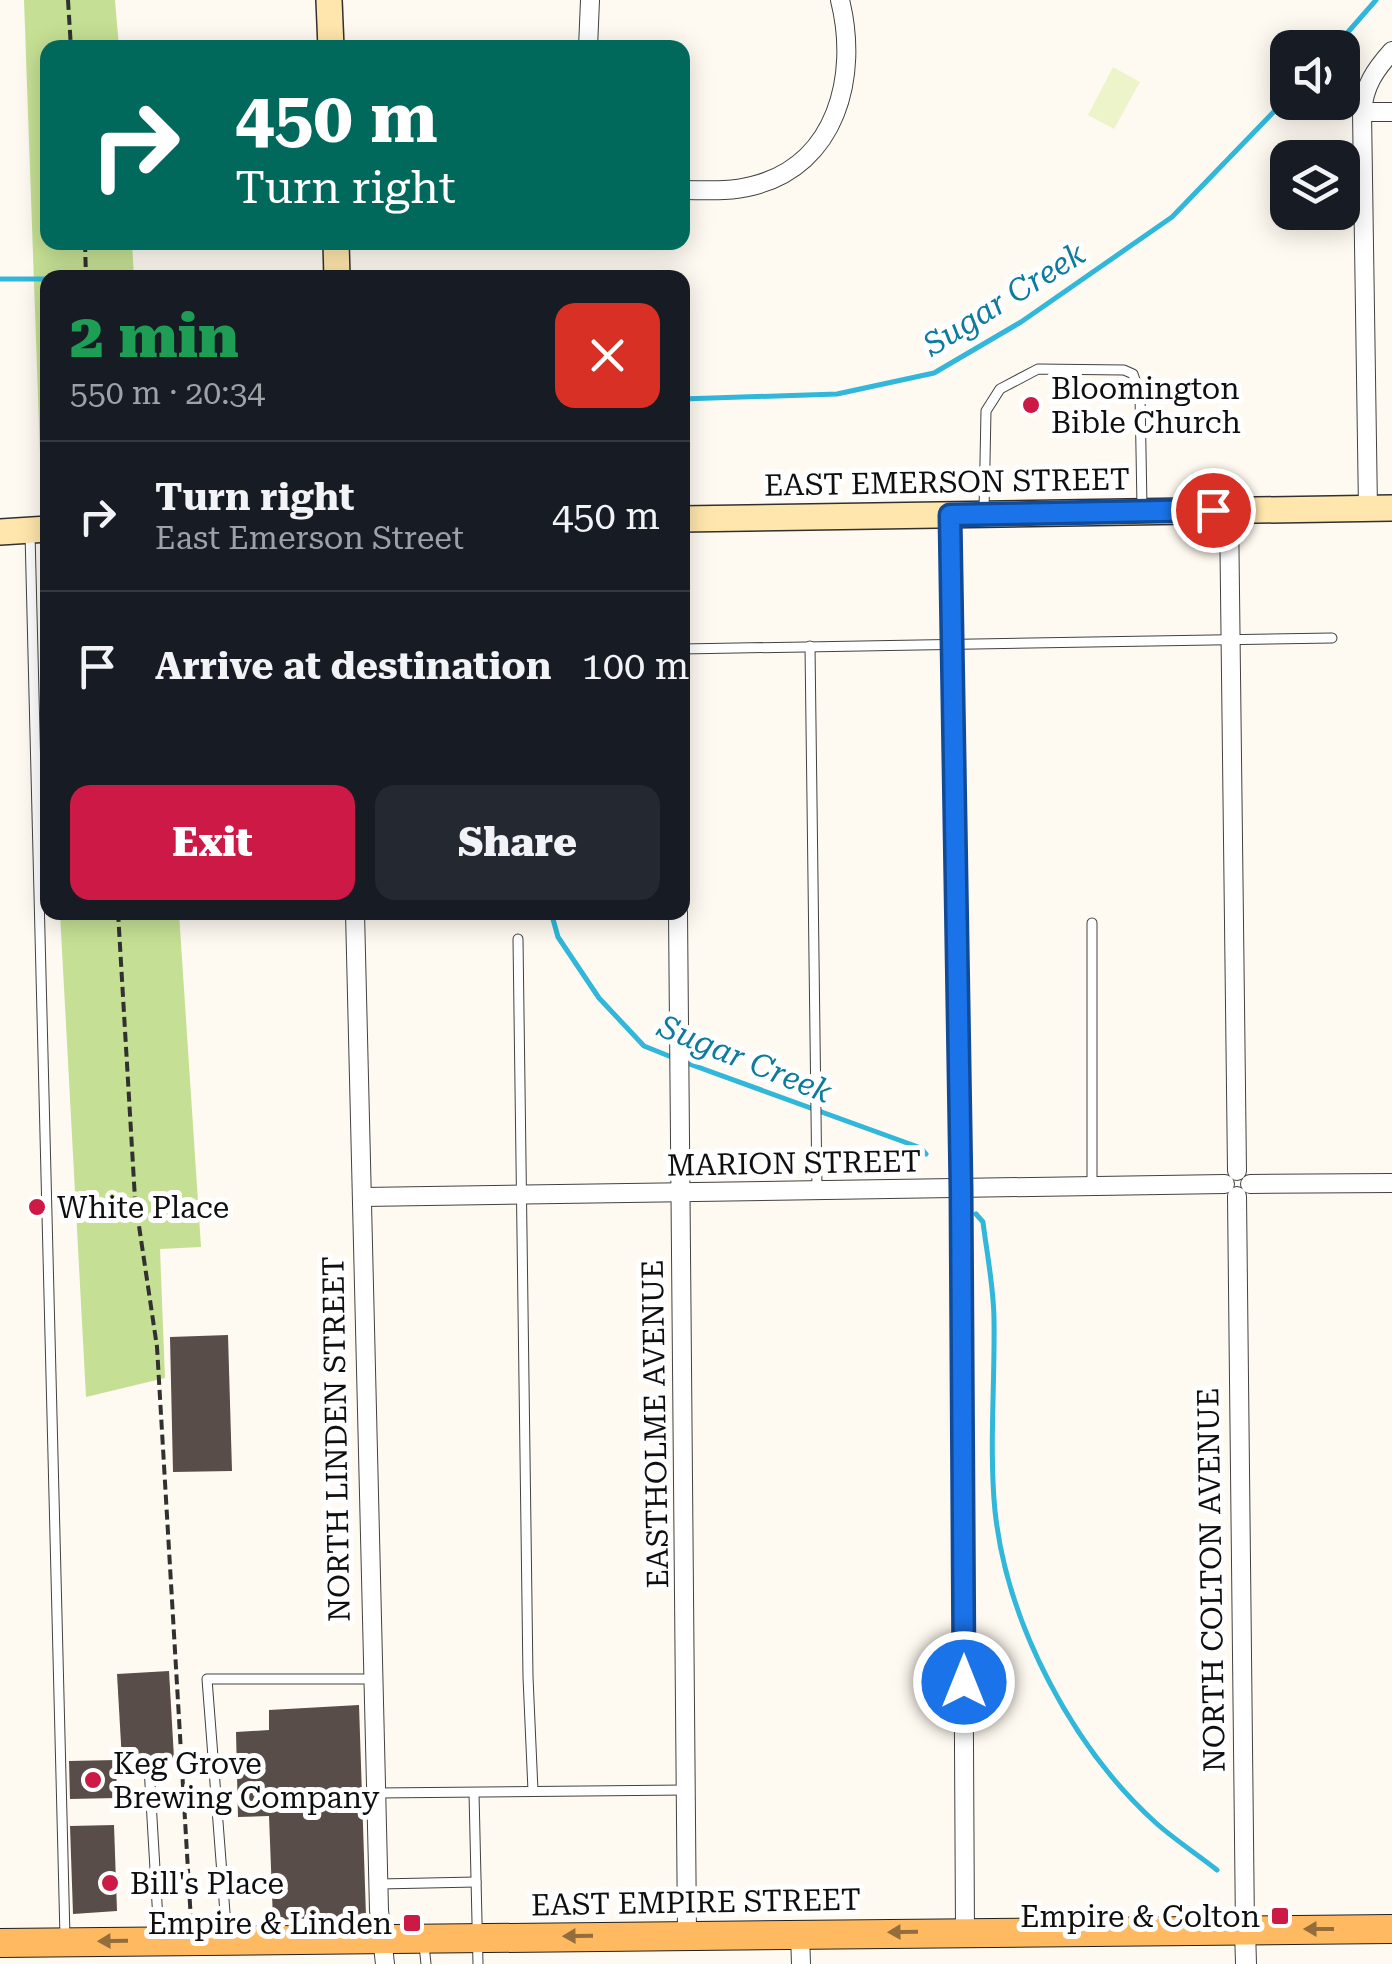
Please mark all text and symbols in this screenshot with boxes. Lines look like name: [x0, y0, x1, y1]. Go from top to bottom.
map controls: [1270, 30, 1360, 230]
button: sound: [1270, 30, 1360, 120]
text: 450 m: [235, 77, 438, 159]
icon: right: [70, 80, 200, 210]
button: layers: [1270, 140, 1360, 230]
text: Turn right: [235, 161, 456, 214]
water label: Sugar Creek: [915, 234, 1092, 364]
text: 2 min: [70, 301, 239, 372]
button: close: [555, 303, 660, 408]
place label: Bloomington Bible Church: [1051, 371, 1241, 440]
text: 550 m · 20:34: [70, 374, 265, 412]
marker: Bloomington Bible Church: [1020, 394, 1042, 416]
street label: EAST EMERSON STREET: [764, 461, 1130, 503]
pin: [1171, 468, 1256, 553]
text: Turn right: [155, 475, 354, 519]
icon: arrive: [1186, 483, 1241, 538]
icon: right: [70, 489, 125, 544]
text: 450 m: [552, 494, 660, 538]
text: East Emerson Street: [155, 519, 464, 557]
icon: arrive: [70, 639, 125, 694]
text: Arrive at destination: [155, 644, 551, 688]
text: 100 m: [581, 644, 690, 688]
button: Exit: [70, 785, 355, 900]
button: Share: [375, 785, 660, 900]
water label: Sugar Creek: [652, 1007, 838, 1111]
street label: MARION STREET: [666, 1143, 922, 1183]
place label: White Place: [57, 1190, 229, 1225]
marker: White Place: [26, 1196, 48, 1218]
street label: NORTH LINDEN STREET: [315, 1256, 357, 1622]
street label: EASTHOLME AVENUE: [635, 1259, 675, 1589]
street label: NORTH COLTON AVENUE: [1190, 1387, 1232, 1773]
position arrow: [912, 1630, 1016, 1734]
place label: Keg Grove Brewing Company: [113, 1746, 380, 1815]
marker: Keg Grove Brewing Company: [82, 1769, 104, 1791]
place label: Bill's Place: [130, 1866, 284, 1901]
marker: Bill's Place: [99, 1872, 121, 1894]
street label: EAST EMPIRE STREET: [531, 1882, 861, 1922]
place label: Empire & Colton: [1020, 1899, 1260, 1934]
marker: Empire & Colton: [1269, 1905, 1291, 1927]
place label: Empire & Linden: [148, 1906, 392, 1941]
marker: Empire & Linden: [401, 1912, 423, 1934]
one-way arrow: [1302, 1921, 1334, 1937]
one-way arrow: [886, 1925, 918, 1941]
one-way arrow: [561, 1928, 593, 1944]
one-way arrow: [96, 1933, 128, 1949]

